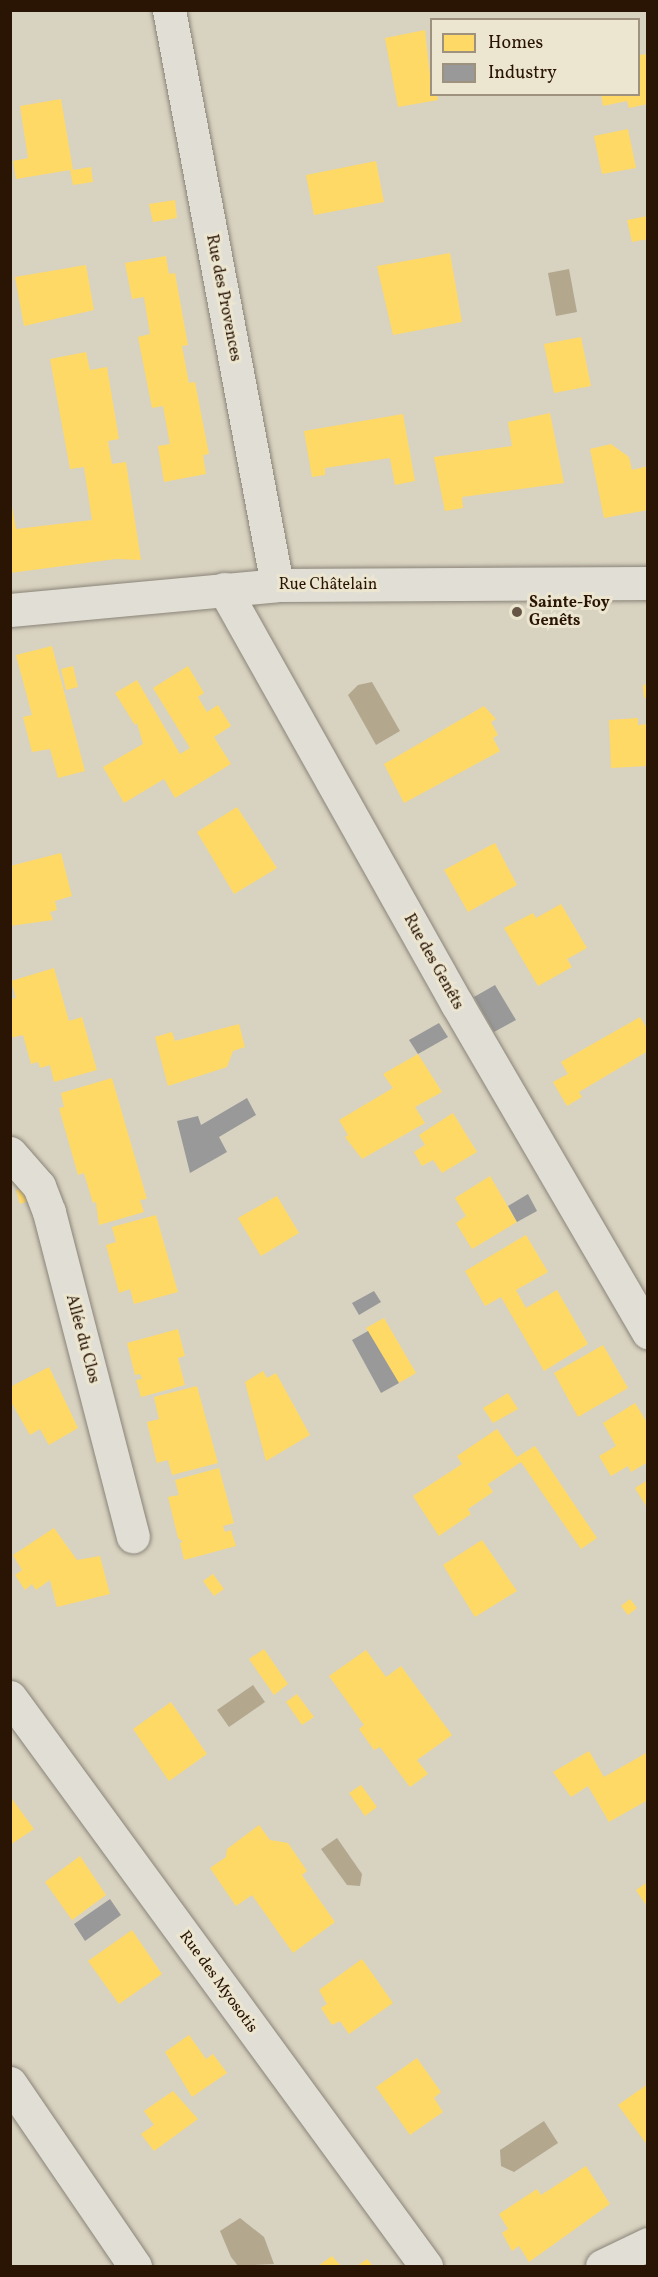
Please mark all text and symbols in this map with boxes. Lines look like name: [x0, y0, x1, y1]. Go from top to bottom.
legend: [430, 18, 640, 96]
text: Homes: [488, 31, 543, 56]
text: Industry: [488, 61, 557, 86]
street label: Rue des Provences: [201, 233, 245, 363]
street label: Rue Châtelain: [279, 575, 377, 595]
place label: Sainte-Foy Genêts: [529, 593, 610, 631]
marker: Sainte-Foy Genêts: [510, 605, 524, 619]
street label: Rue des Genêts: [399, 911, 467, 1013]
street label: Allée du Clos: [61, 1293, 103, 1385]
street label: Rue des Myosotis: [175, 1927, 261, 2037]

